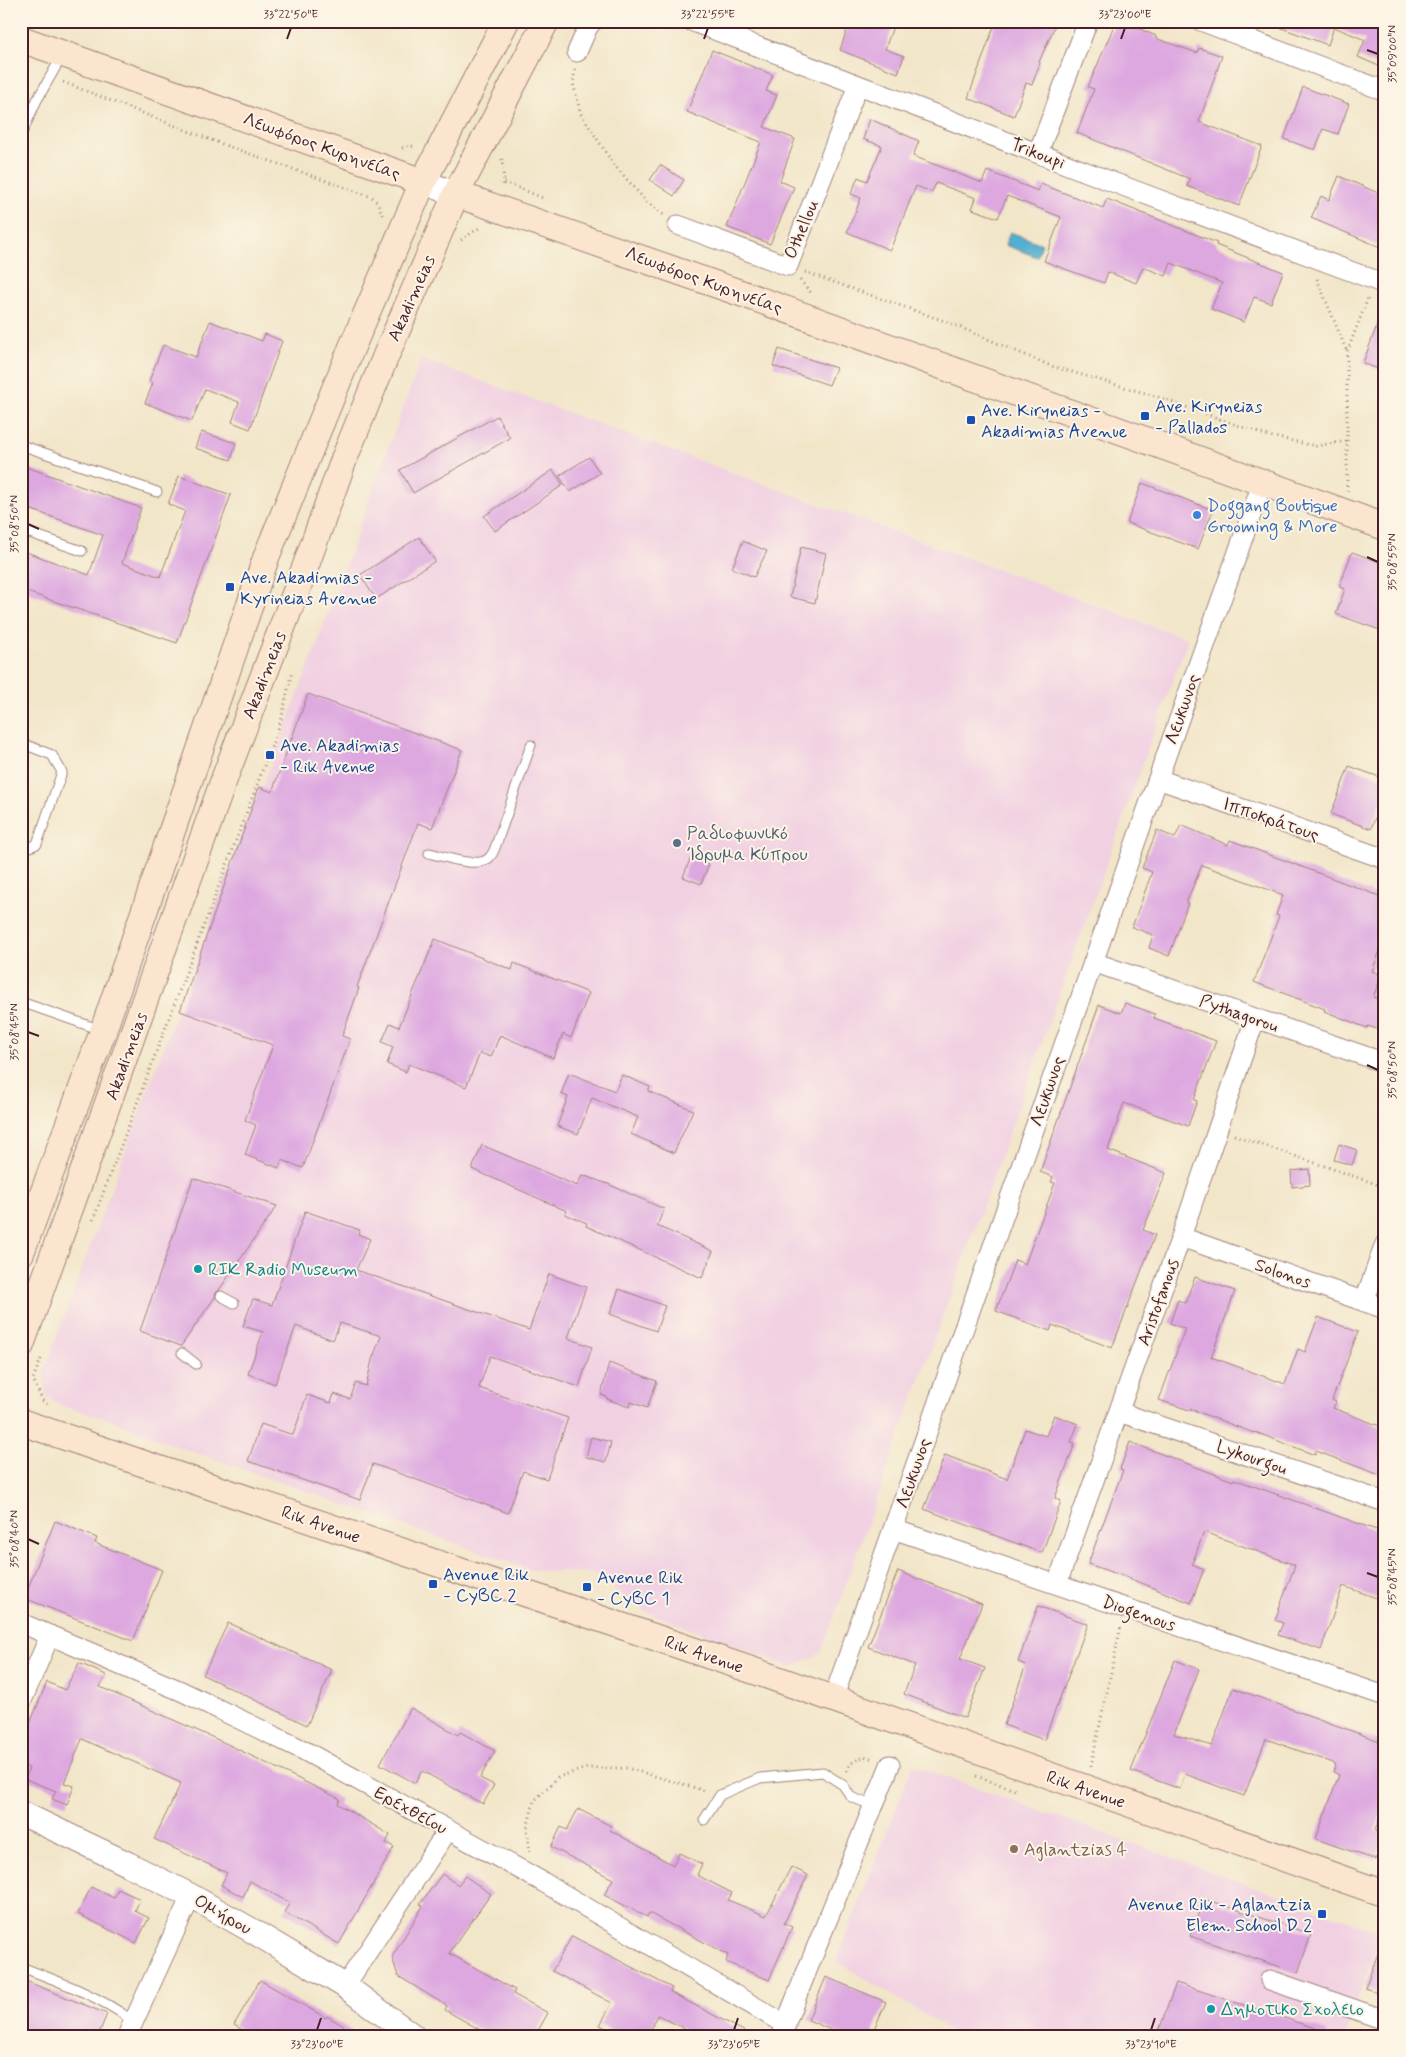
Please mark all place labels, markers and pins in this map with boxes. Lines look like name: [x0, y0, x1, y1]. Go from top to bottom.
place label: Ave. Kiryneias - Pallados: [1155, 395, 1263, 440]
place label: Ave. Kiryneias - Akadimias Avenue: [981, 399, 1127, 444]
marker: Ave. Kiryneias - Pallados: [1139, 410, 1151, 422]
marker: Ave. Kiryneias - Akadimias Avenue: [965, 414, 977, 426]
place label: Doggang Boutique Grooming & More: [1207, 494, 1338, 540]
marker: Doggang Boutique Grooming & More: [1191, 509, 1203, 521]
place label: Ave. Akadimias - Kyrineias Avenue: [240, 566, 377, 611]
marker: Ave. Akadimias - Kyrineias Avenue: [224, 581, 236, 593]
place label: Ave. Akadimias - Rik Avenue: [280, 734, 399, 779]
marker: Ave. Akadimias - Rik Avenue: [264, 749, 276, 761]
place label: Ραδιοφωνικό Ίδρυμα Κύπρου: [687, 822, 808, 867]
marker: Ραδιοφωνικό Ίδρυμα Κύπρου: [671, 837, 683, 849]
place label: RIK Radio Museum: [208, 1258, 358, 1282]
marker: RIK Radio Museum: [192, 1263, 204, 1275]
place label: Avenue Rik - CyBC 2: [443, 1563, 529, 1608]
place label: Avenue Rik - CyBC 1: [597, 1566, 683, 1611]
marker: Avenue Rik - CyBC 2: [427, 1578, 439, 1590]
marker: Avenue Rik - CyBC 1: [581, 1581, 593, 1593]
place label: Aglantzias 4: [1024, 1838, 1127, 1862]
marker: Aglantzias 4: [1008, 1843, 1020, 1855]
place label: Avenue Rik - Aglantzia Elem. School D 2: [1127, 1893, 1312, 1938]
marker: Avenue Rik - Aglantzia Elem. School D 2: [1316, 1908, 1328, 1920]
place label: Δημοτικο Σχολειο: [1221, 1998, 1364, 2022]
marker: Δημοτικο Σχολειο: [1205, 2003, 1217, 2015]

